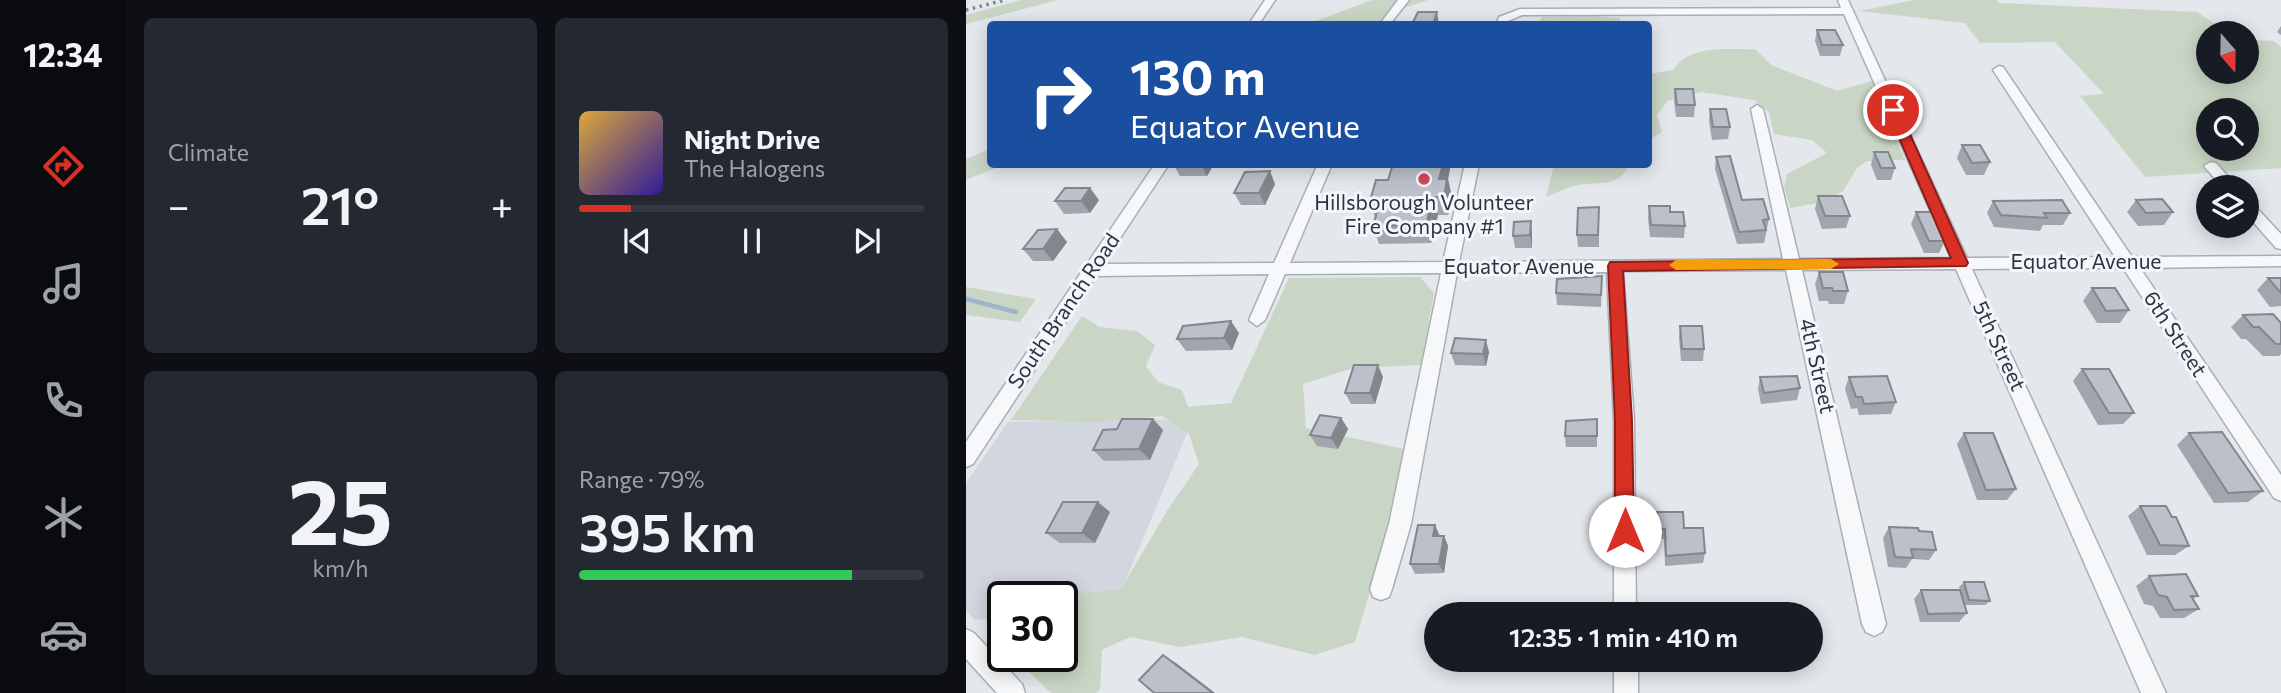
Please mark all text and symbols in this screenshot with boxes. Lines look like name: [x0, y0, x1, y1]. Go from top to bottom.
north arrow: [2196, 21, 2259, 84]
map controls: [2196, 21, 2259, 238]
text: 12:34: [23, 34, 103, 74]
text: 130 m: [1130, 45, 1265, 105]
icon: right: [1015, 49, 1106, 140]
pin: [1863, 80, 1923, 140]
icon: arrive: [1874, 91, 1912, 129]
button: search: [2196, 98, 2259, 161]
text: Equator Avenue: [1130, 105, 1360, 145]
text: Night Drive: [684, 123, 820, 154]
text: Climate: [168, 138, 249, 166]
icon: directions: [39, 142, 88, 191]
text: The Halogens: [684, 154, 825, 182]
marker: Hillsborough Volunteer Fire Company #1: [1416, 171, 1432, 187]
text: 21°: [301, 172, 379, 236]
button: layers: [2196, 175, 2259, 238]
text: −: [168, 181, 190, 228]
text: +: [491, 181, 513, 228]
place label: Hillsborough Volunteer Fire Company #1: [1314, 189, 1534, 238]
icon: previous: [618, 222, 656, 260]
icon: pause: [733, 222, 771, 260]
icon: next: [848, 222, 886, 260]
street label: South Branch Road: [1002, 228, 1124, 392]
street label: Equator Avenue: [2011, 248, 2161, 273]
street label: Equator Avenue: [1444, 253, 1594, 278]
icon: music: [39, 259, 88, 308]
street label: 6th Street: [2139, 286, 2213, 381]
street label: 5th Street: [1969, 297, 2032, 394]
street label: 4th Street: [1795, 316, 1842, 416]
icon: phone: [39, 376, 88, 425]
text: 25: [288, 452, 393, 564]
text: Range · 79%: [579, 465, 704, 493]
icon: climate: [39, 493, 88, 542]
position arrow: [1588, 494, 1662, 568]
text: 395 km: [579, 499, 756, 563]
text: km/h: [313, 554, 368, 582]
speed limit sign: 30: [987, 581, 1078, 672]
icon: car: [39, 610, 88, 659]
text: 12:35 · 1 min · 410 m: [1509, 621, 1738, 652]

